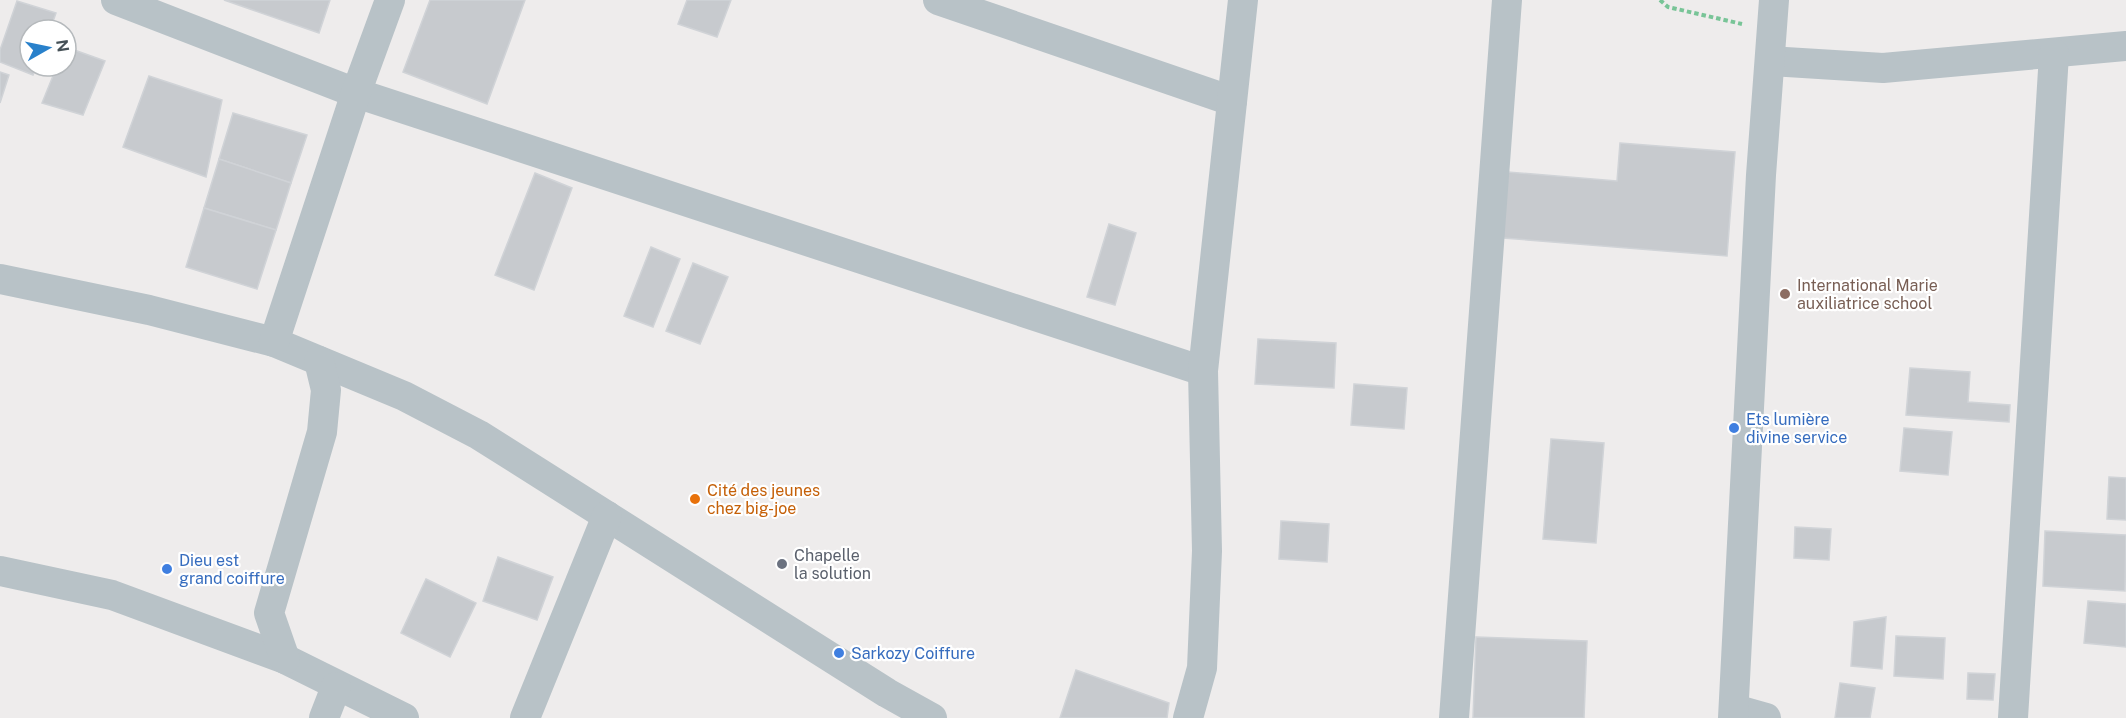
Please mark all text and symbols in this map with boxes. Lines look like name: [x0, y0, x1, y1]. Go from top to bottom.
north arrow: [18, 18, 78, 78]
text: N: [52, 38, 73, 53]
place label: International Marie auxiliatrice school: [1797, 276, 1938, 313]
marker: International Marie auxiliatrice school: [1778, 287, 1792, 301]
place label: Ets lumière divine service: [1746, 410, 1847, 447]
marker: Ets lumière divine service: [1727, 421, 1741, 435]
place label: Cité des jeunes chez big-joe: [707, 481, 820, 518]
marker: Cité des jeunes chez big-joe: [688, 492, 702, 506]
place label: Chapelle la solution: [794, 546, 871, 583]
place label: Dieu est grand coiffure: [179, 551, 285, 588]
marker: Chapelle la solution: [775, 557, 789, 571]
marker: Dieu est grand coiffure: [160, 562, 174, 576]
place label: Sarkozy Coiffure: [851, 644, 975, 663]
marker: Sarkozy Coiffure: [832, 646, 846, 660]

